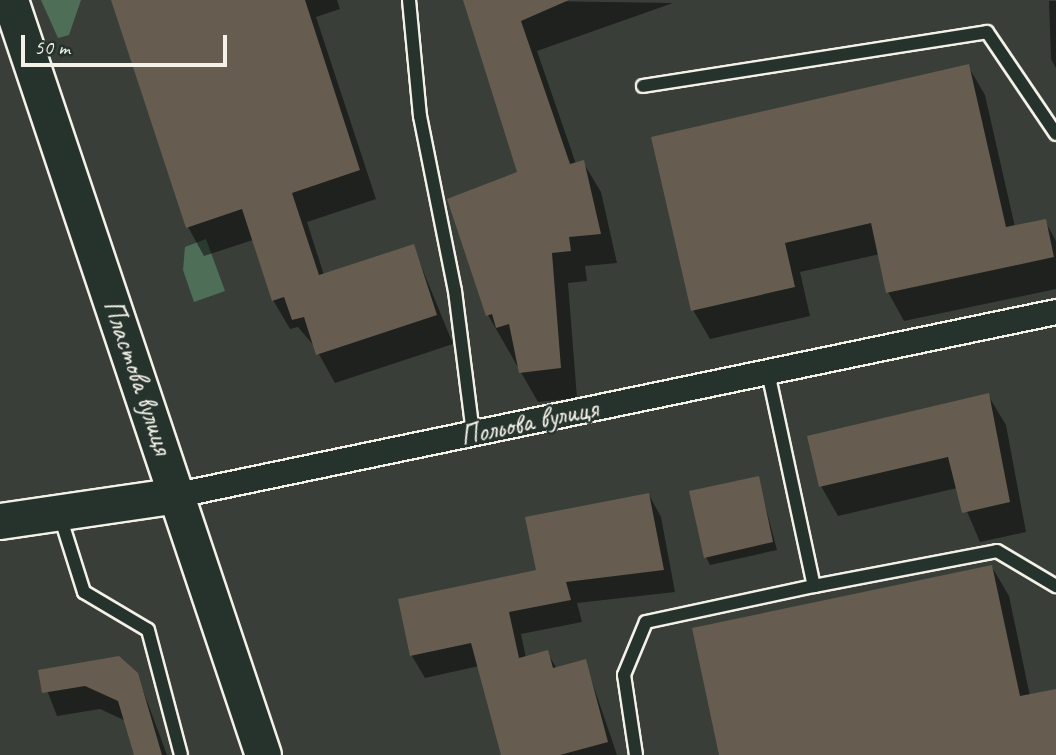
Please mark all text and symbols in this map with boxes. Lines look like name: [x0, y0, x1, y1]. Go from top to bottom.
scale bar: [24, 21, 231, 65]
text: 50 m: [34, 34, 70, 60]
street label: Пластова вулиця: [96, 296, 180, 458]
street label: Польова вулиця: [457, 391, 601, 453]

